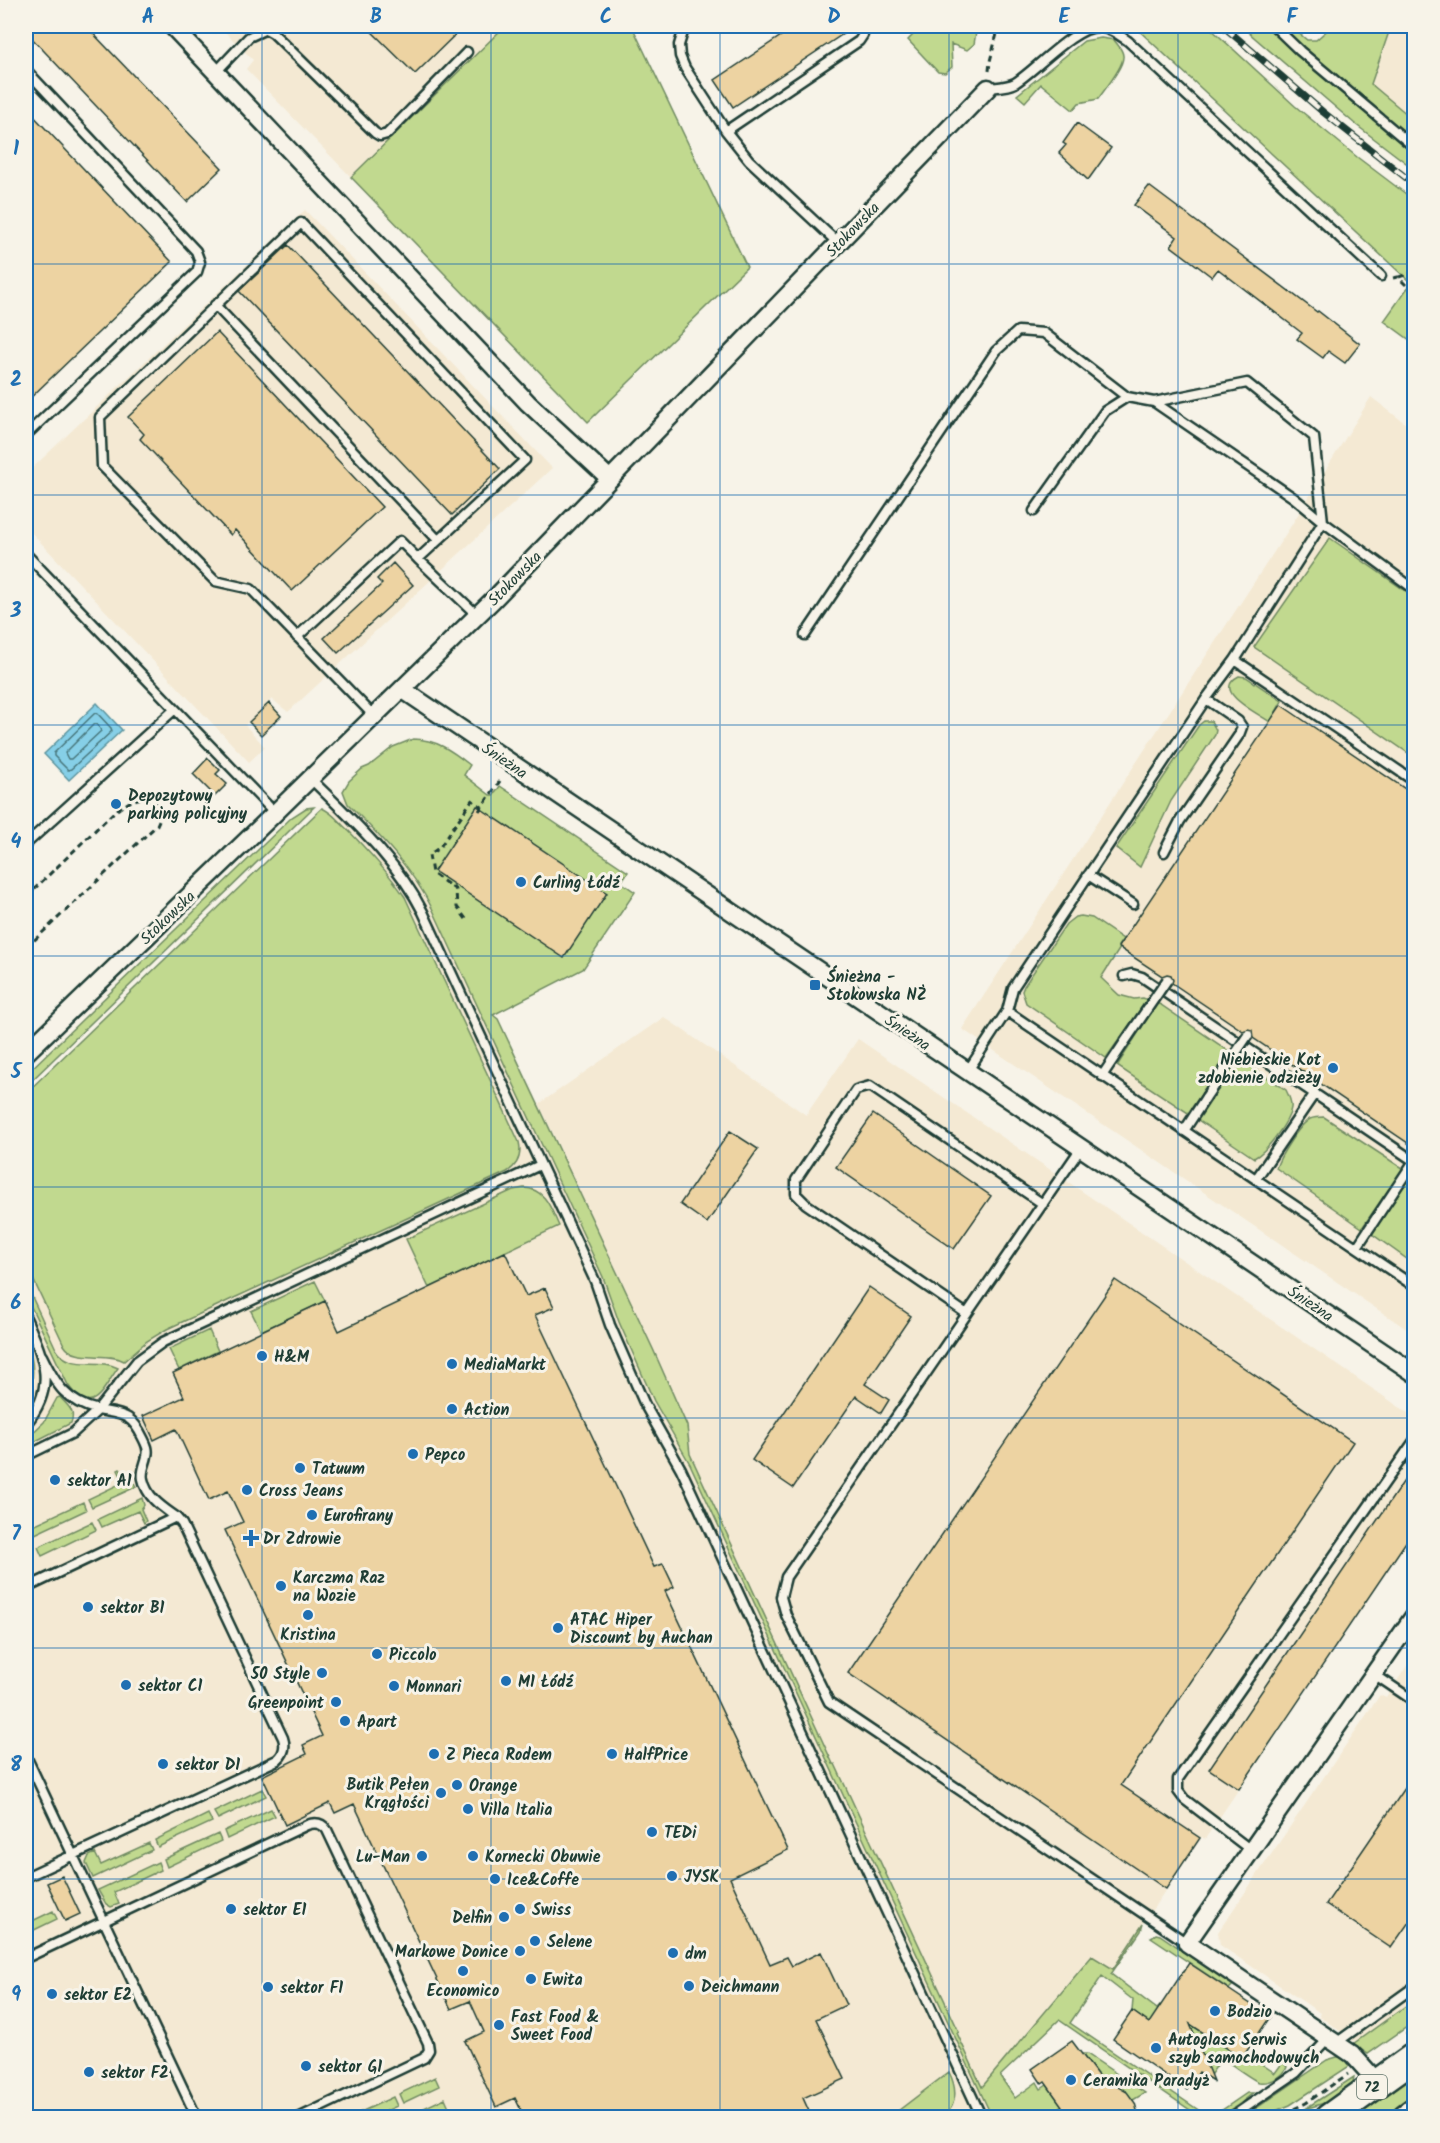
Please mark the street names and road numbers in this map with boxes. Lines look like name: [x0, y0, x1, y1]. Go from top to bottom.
street label: Stokowska: [820, 196, 886, 264]
street label: Stokowska: [482, 545, 548, 613]
street label: Śnieżna: [476, 737, 532, 786]
street label: Stokowska: [134, 885, 202, 951]
street label: Śnieżna: [879, 1009, 935, 1058]
street label: Śnieżna: [1282, 1280, 1338, 1329]
road number: 72: [1357, 2075, 1387, 2099]

